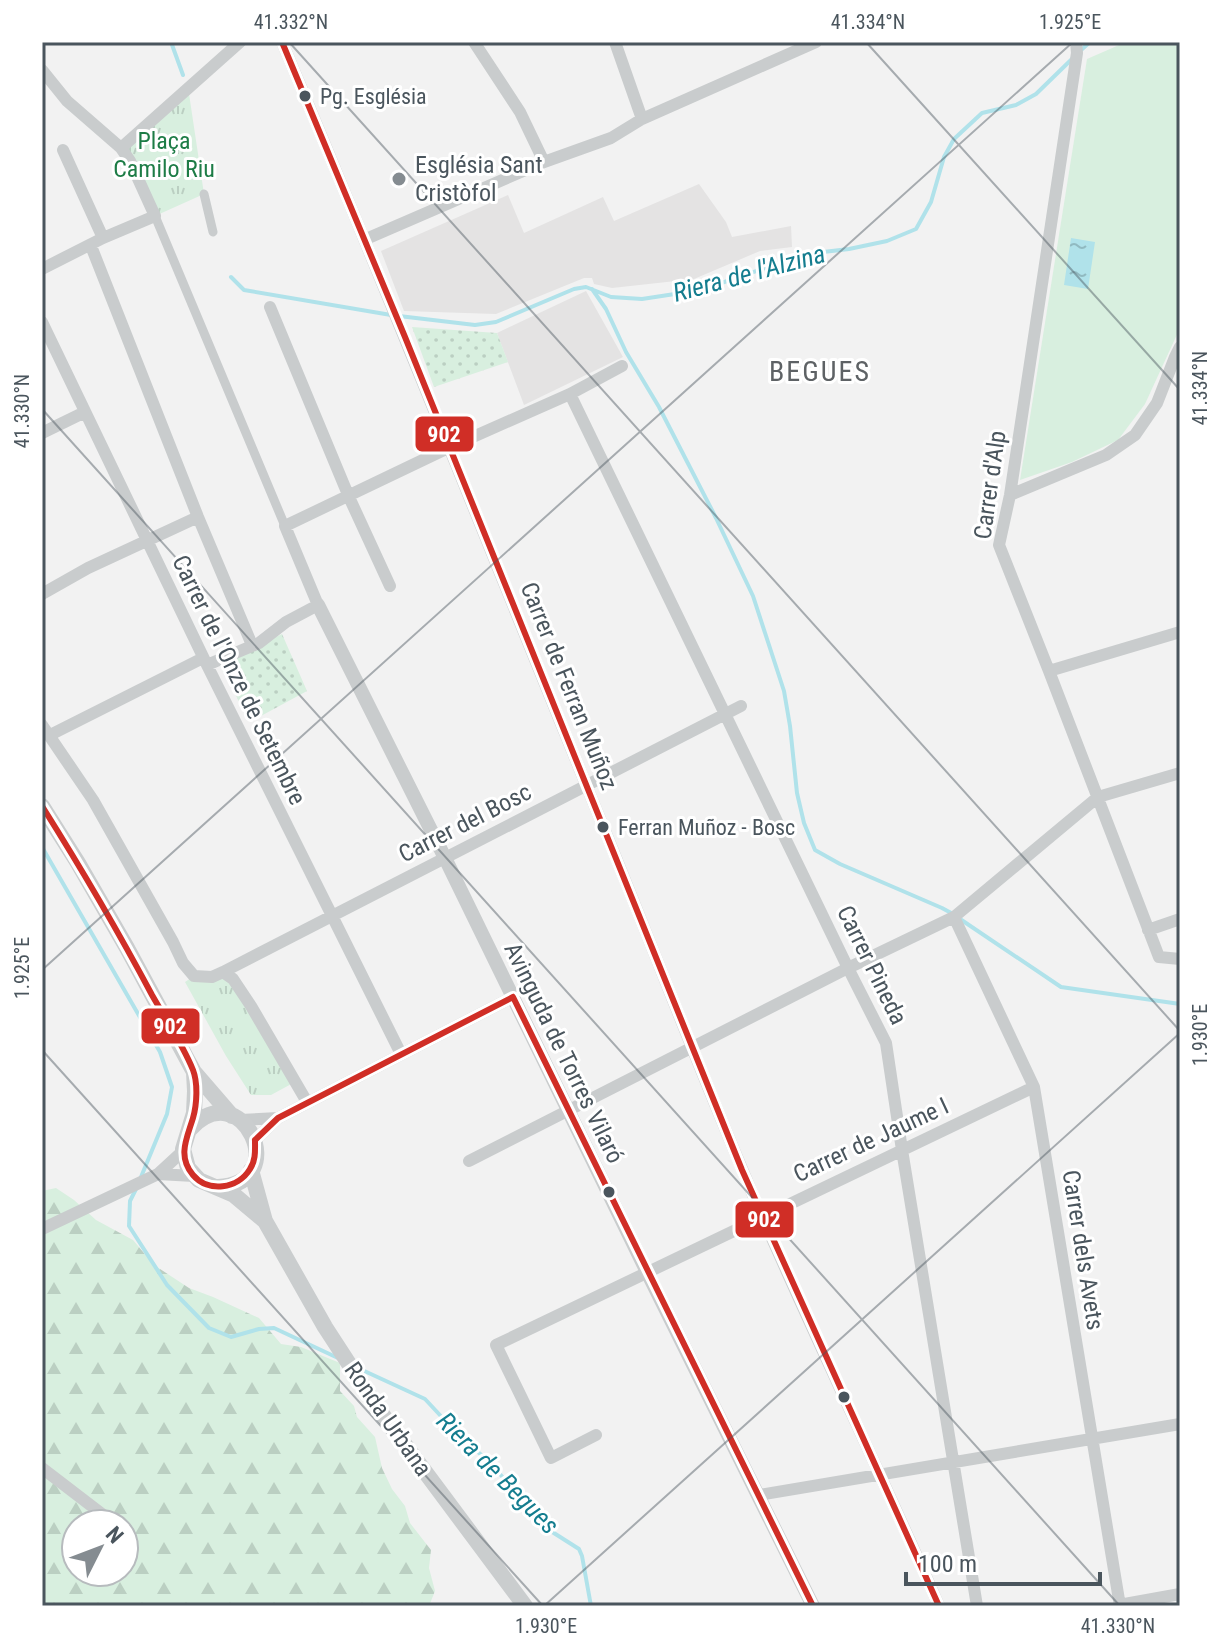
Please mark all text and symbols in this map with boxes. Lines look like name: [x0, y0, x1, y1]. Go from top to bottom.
text: 41.332°N: [254, 10, 328, 34]
text: 41.334°N: [831, 10, 905, 34]
text: 1.925°E: [1039, 10, 1101, 34]
place label: Pg. Església: [320, 84, 427, 109]
marker: Pg. Església: [297, 88, 313, 104]
park label: Plaça Camilo Riu: [113, 127, 215, 183]
place label: Església Sant Cristòfol: [415, 151, 543, 207]
marker: Església Sant Cristòfol: [390, 170, 408, 188]
water label: Riera de l'Alzina: [669, 238, 829, 308]
text: 41.334°N: [1188, 351, 1212, 425]
district label: BEGUES: [769, 355, 871, 388]
text: 41.330°N: [10, 374, 34, 448]
line badge: 902: [414, 415, 475, 453]
text: 902: [427, 422, 461, 447]
street label: Carrer d'Alp: [969, 429, 1011, 541]
street label: Carrer de l'Onze de Setembre: [166, 551, 312, 809]
street label: Carrer de Ferran Muñoz: [515, 578, 623, 794]
street label: Carrer del Bosc: [394, 778, 536, 868]
place label: Ferran Muñoz - Bosc: [618, 815, 795, 840]
marker: Ferran Muñoz - Bosc: [595, 819, 611, 835]
street label: Carrer Pineda: [831, 901, 913, 1029]
text: 1.925°E: [10, 937, 34, 999]
street label: Avinguda de Torres Vilaró: [498, 938, 630, 1168]
text: 1.930°E: [1188, 1004, 1212, 1066]
line badge: 902: [140, 1007, 201, 1045]
text: 902: [153, 1014, 187, 1039]
street label: Carrer de Jaume I: [789, 1092, 953, 1188]
street label: Carrer dels Avets: [1057, 1168, 1109, 1332]
unlabelled marker: [601, 1184, 617, 1200]
line badge: 902: [734, 1200, 795, 1239]
text: 902: [747, 1207, 781, 1232]
street label: Ronda Urbana: [339, 1357, 437, 1481]
unlabelled marker: [836, 1389, 852, 1405]
water label: Riera de Begues: [431, 1406, 565, 1540]
north arrow: [60, 1508, 140, 1588]
text: N: [101, 1522, 128, 1548]
scale bar: [906, 1536, 1100, 1586]
text: 100 m: [918, 1550, 977, 1578]
text: 1.930°E: [515, 1614, 577, 1638]
text: 41.330°N: [1081, 1614, 1155, 1638]

